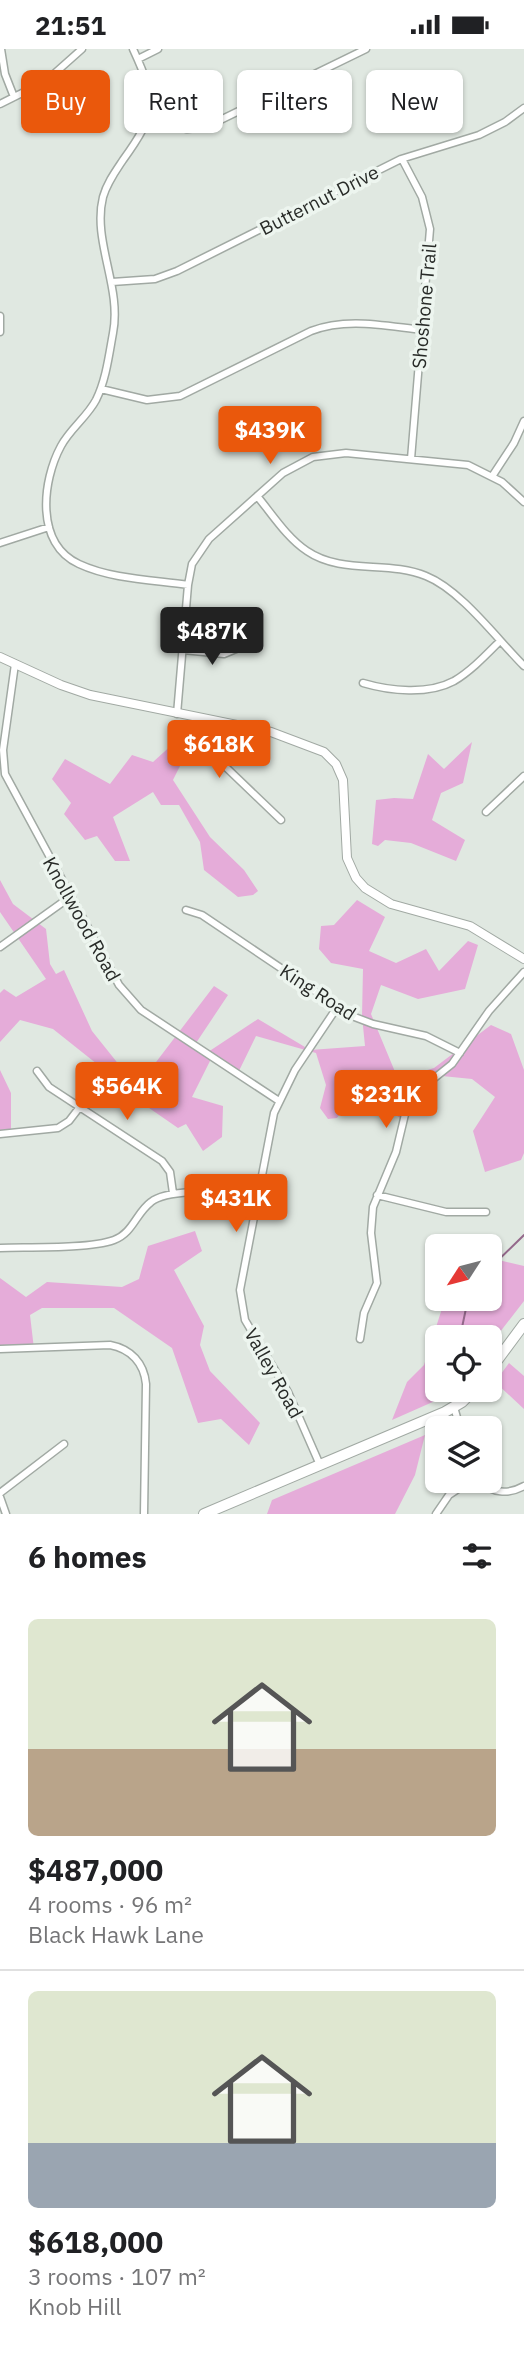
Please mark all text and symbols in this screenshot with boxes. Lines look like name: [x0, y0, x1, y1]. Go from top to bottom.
text: 21:51: [35, 8, 106, 42]
chip: Buy: [21, 70, 110, 133]
chip: Rent: [124, 70, 223, 133]
chip: Filters: [237, 70, 352, 133]
chip: New: [366, 70, 463, 133]
street label: Butternut Drive: [255, 160, 383, 240]
street label: Shoshone Trail: [407, 242, 441, 370]
pin: $439K: [221, 407, 319, 466]
text: $439K: [234, 414, 306, 444]
pin: $487K: [163, 607, 261, 667]
text: $487K: [176, 615, 248, 645]
pin: $618K: [170, 721, 268, 780]
text: $618K: [183, 728, 255, 758]
street label: Knollwood Road: [38, 853, 126, 985]
street label: King Road: [275, 959, 361, 1025]
pin: $564K: [78, 1063, 176, 1122]
text: $564K: [91, 1070, 163, 1100]
pin: $231K: [337, 1070, 435, 1130]
text: $231K: [350, 1078, 422, 1108]
pin: $431K: [187, 1175, 285, 1234]
text: $431K: [200, 1182, 272, 1212]
north arrow: [425, 1234, 502, 1311]
map controls: [425, 1234, 502, 1493]
street label: Valley Road: [239, 1324, 309, 1422]
button: locate: [425, 1325, 502, 1402]
button: layers: [425, 1416, 502, 1493]
text: 6 homes: [28, 1537, 147, 1576]
icon: filters: [458, 1537, 496, 1575]
icon: home: [199, 1664, 325, 1790]
text: $487,000: [28, 1850, 163, 1889]
text: 4 rooms · 96 m²: [28, 1889, 192, 1919]
text: Black Hawk Lane: [28, 1919, 204, 1949]
icon: home: [199, 2036, 325, 2162]
text: $618,000: [28, 2222, 163, 2261]
text: 3 rooms · 107 m²: [28, 2261, 206, 2291]
text: Knob Hill: [28, 2291, 121, 2321]

